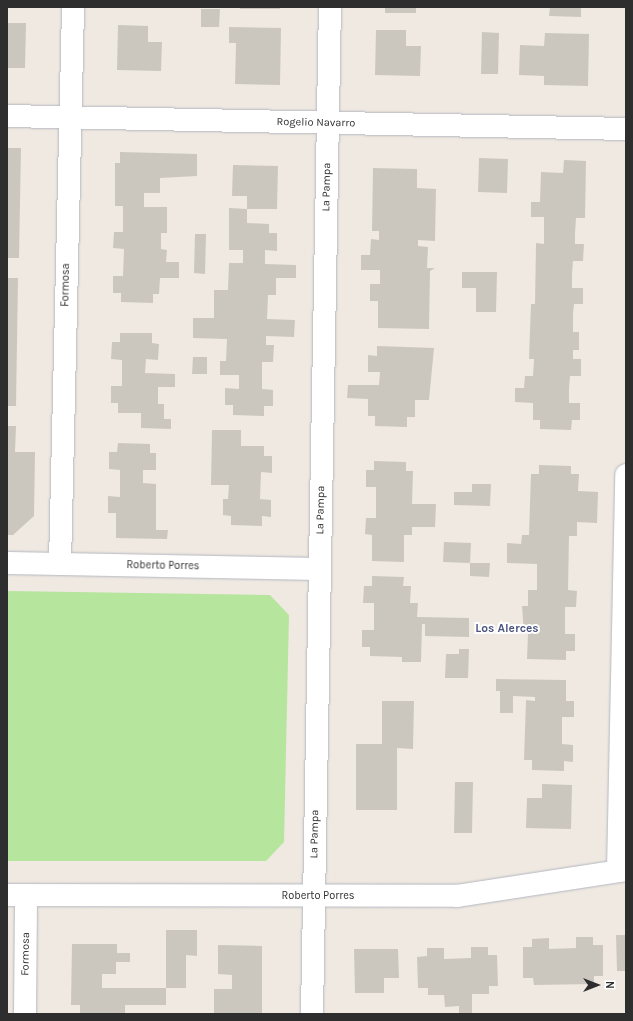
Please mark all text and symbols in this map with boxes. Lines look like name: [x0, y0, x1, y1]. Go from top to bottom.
street label: Rogelio Navarro: [277, 116, 355, 130]
street label: La Pampa: [320, 163, 334, 211]
street label: Formosa: [59, 263, 73, 307]
street label: La Pampa: [314, 486, 328, 534]
street label: Roberto Porres: [126, 559, 200, 573]
district label: Los Alerces: [475, 622, 539, 636]
street label: La Pampa: [308, 810, 322, 858]
street label: Roberto Porres: [281, 889, 355, 903]
street label: Formosa: [19, 932, 33, 976]
north arrow: [577, 965, 617, 1005]
text: N: [603, 981, 616, 989]

